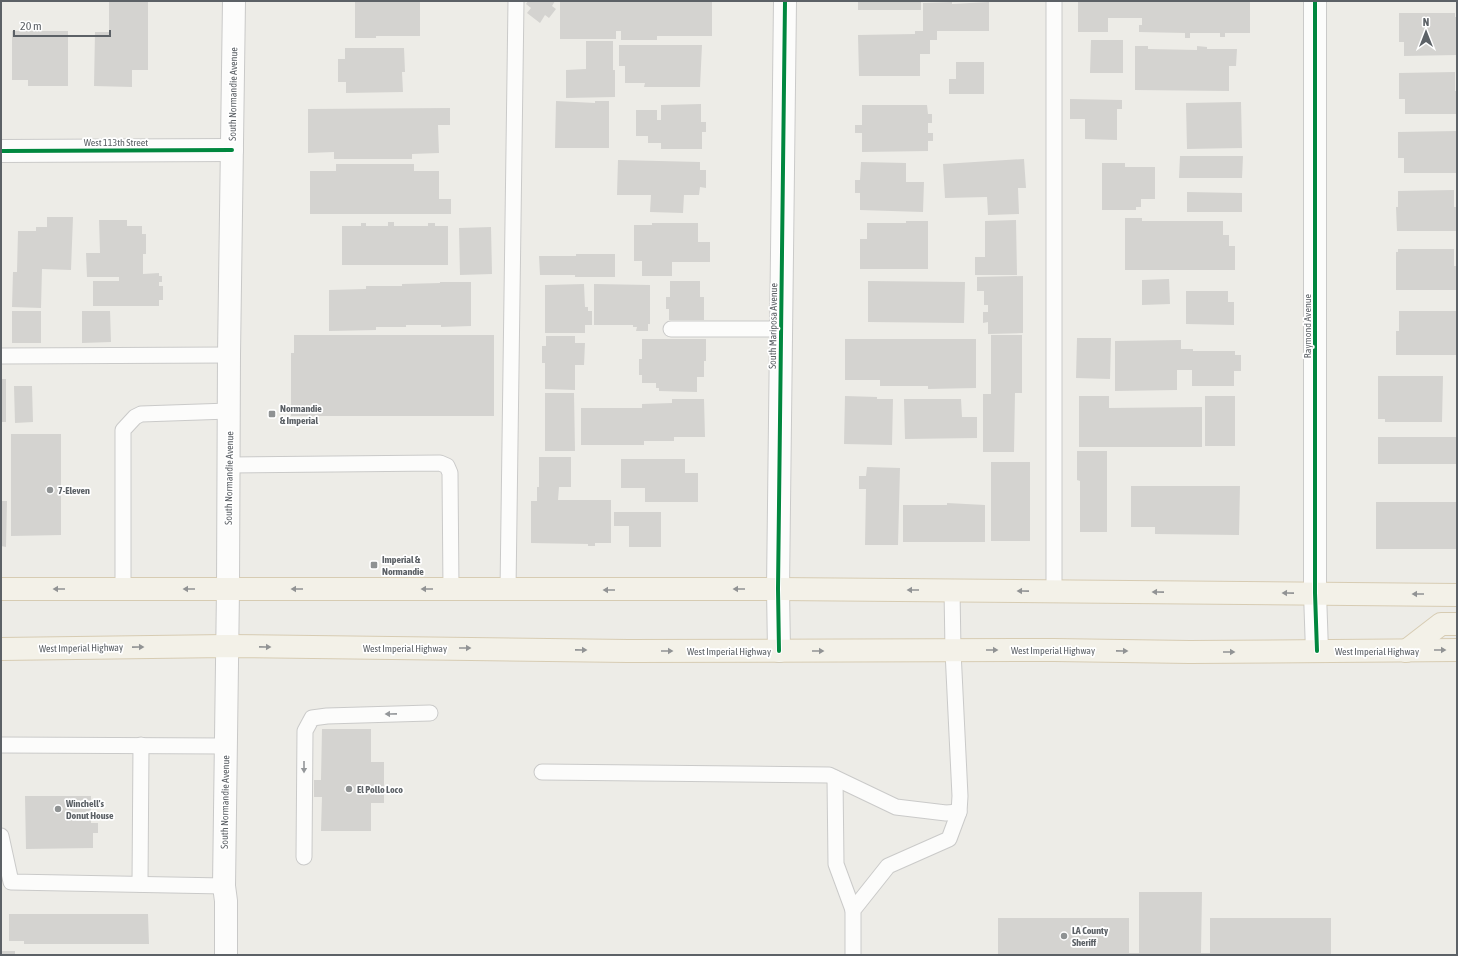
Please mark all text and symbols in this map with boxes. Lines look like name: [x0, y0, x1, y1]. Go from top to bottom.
scale bar: [14, 12, 110, 38]
north arrow: [1406, 12, 1446, 52]
text: N: [1423, 16, 1429, 28]
text: 20 m: [20, 19, 42, 33]
street label: South Normandie Avenue: [227, 47, 239, 141]
street label: West 113th Street: [84, 137, 148, 148]
street label: South Mariposa Avenue: [767, 282, 779, 369]
street label: Raymond Avenue: [1302, 293, 1313, 358]
place label: Normandie & Imperial: [280, 403, 322, 426]
marker: Normandie & Imperial: [267, 409, 277, 419]
street label: South Normandie Avenue: [223, 431, 235, 525]
marker: 7-Eleven: [45, 485, 55, 495]
place label: 7-Eleven: [58, 485, 90, 496]
place label: Imperial & Normandie: [382, 554, 424, 577]
marker: Imperial & Normandie: [369, 560, 379, 570]
one-way arrow: [52, 586, 65, 592]
one-way arrow: [182, 586, 195, 592]
one-way arrow: [290, 586, 303, 592]
one-way arrow: [420, 586, 433, 592]
one-way arrow: [732, 586, 745, 592]
one-way arrow: [602, 587, 615, 593]
one-way arrow: [906, 587, 919, 593]
one-way arrow: [1016, 588, 1029, 594]
one-way arrow: [1151, 589, 1164, 595]
one-way arrow: [1281, 590, 1294, 596]
one-way arrow: [1411, 591, 1424, 597]
street label: West Imperial Highway: [39, 642, 123, 654]
street label: West Imperial Highway: [363, 643, 447, 654]
one-way arrow: [132, 644, 145, 650]
one-way arrow: [259, 644, 272, 650]
one-way arrow: [459, 645, 472, 651]
street label: West Imperial Highway: [1011, 645, 1095, 656]
street label: West Imperial Highway: [687, 646, 771, 657]
street label: West Imperial Highway: [1335, 646, 1419, 657]
one-way arrow: [575, 647, 588, 653]
one-way arrow: [986, 647, 999, 653]
one-way arrow: [1434, 647, 1447, 653]
one-way arrow: [661, 648, 674, 654]
one-way arrow: [812, 648, 825, 654]
one-way arrow: [1116, 648, 1129, 654]
one-way arrow: [1223, 649, 1236, 655]
one-way arrow: [384, 711, 397, 717]
street label: South Normandie Avenue: [219, 755, 231, 849]
one-way arrow: [301, 761, 307, 774]
marker: El Pollo Loco: [344, 784, 354, 794]
place label: El Pollo Loco: [357, 784, 403, 795]
place label: Winchell's Donut House: [65, 798, 114, 821]
marker: Winchell's Donut House: [53, 804, 63, 814]
place label: LA County Sheriff: [1072, 925, 1109, 948]
marker: LA County Sheriff: [1059, 931, 1069, 941]

